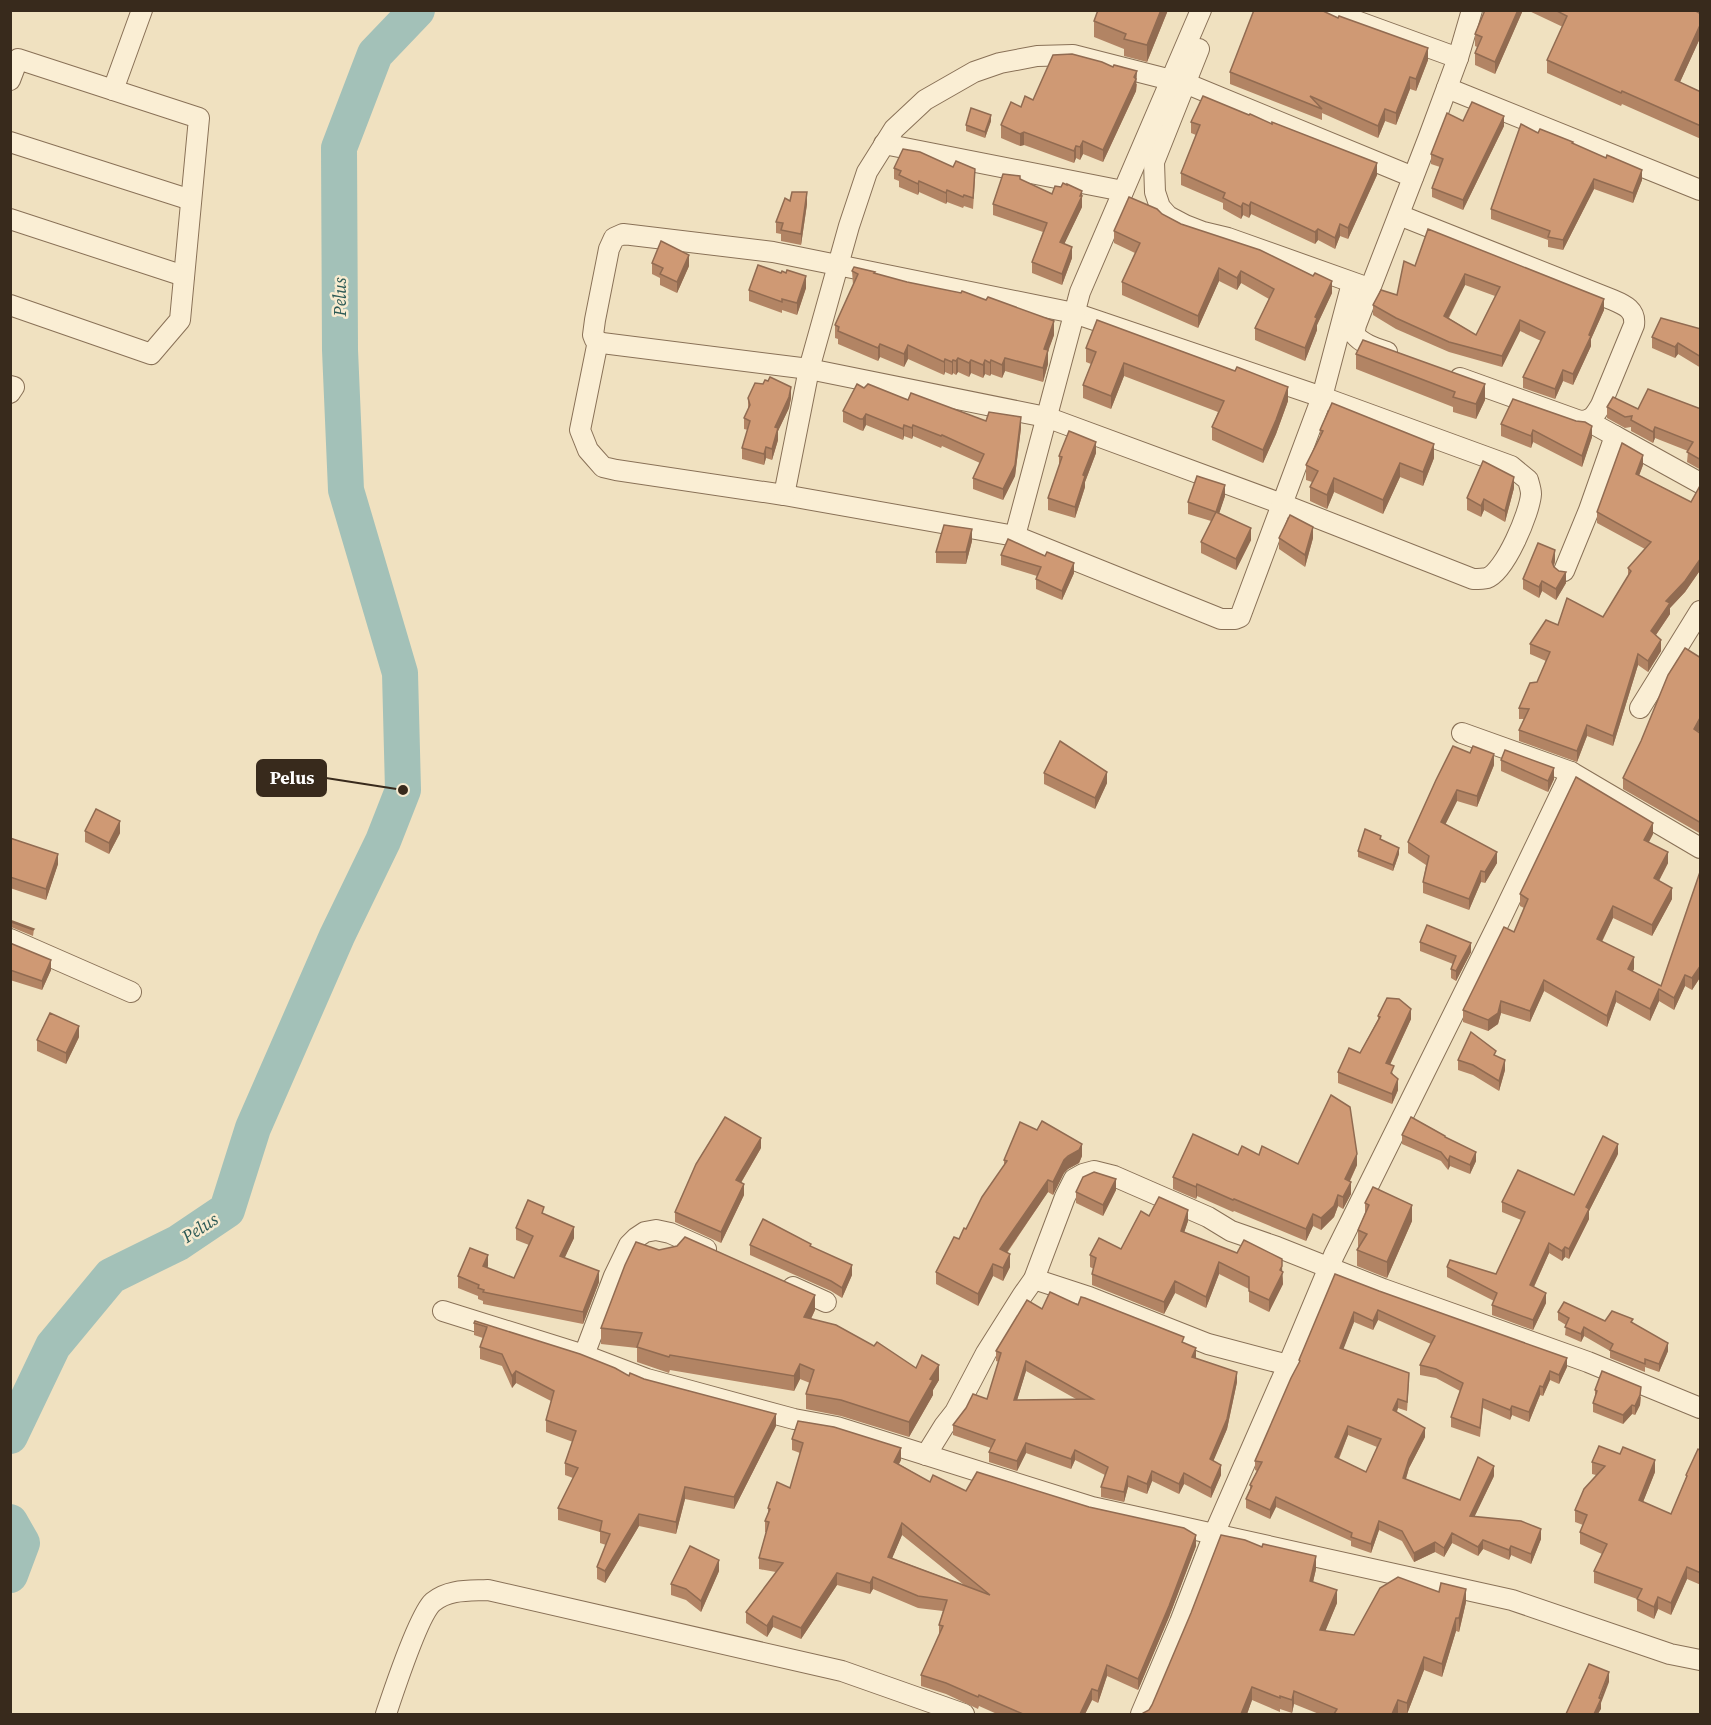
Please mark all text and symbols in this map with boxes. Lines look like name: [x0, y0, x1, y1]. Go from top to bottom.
water label: Pelus: [327, 277, 352, 317]
callout: Pelus: [257, 760, 326, 796]
text: Pelus: [270, 765, 314, 790]
water label: Pelus: [176, 1206, 223, 1249]

